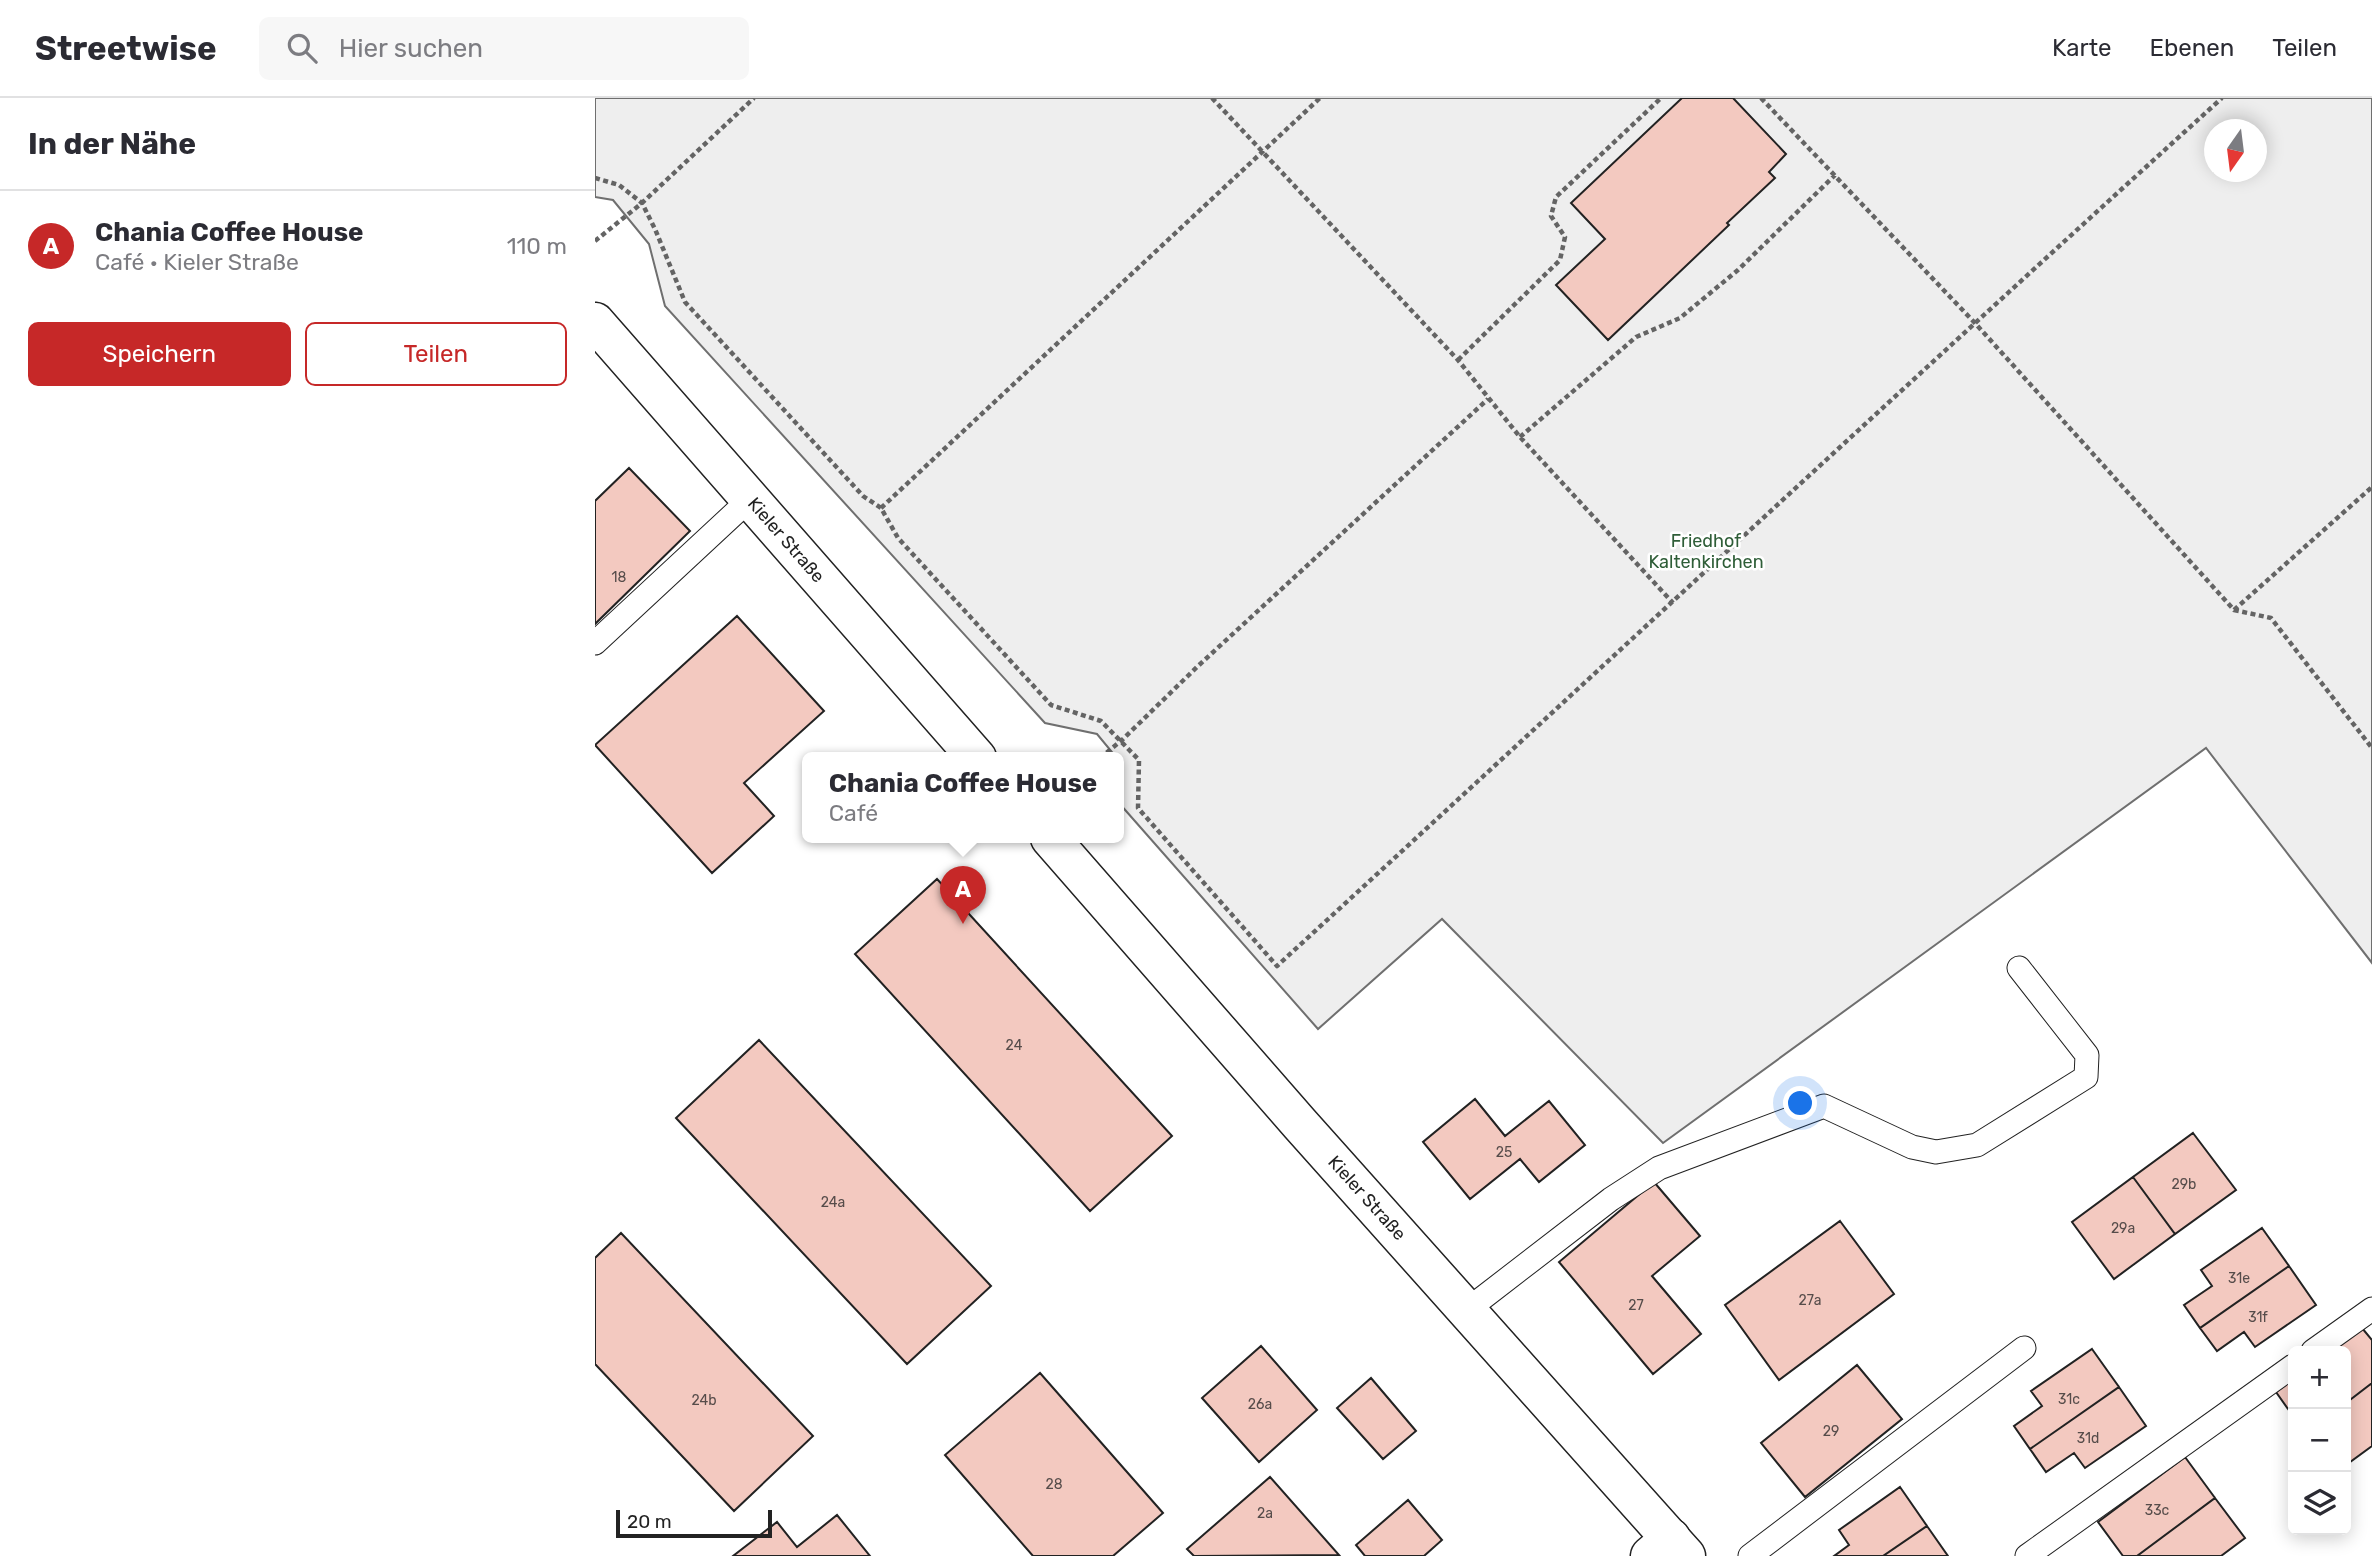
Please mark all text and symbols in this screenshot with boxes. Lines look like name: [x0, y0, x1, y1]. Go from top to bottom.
search box: [259, 17, 749, 80]
text: Streetwise: [35, 29, 217, 68]
icon: search: [283, 29, 321, 67]
text: Hier suchen: [339, 33, 483, 64]
text: Karte: [2052, 34, 2112, 62]
text: Ebenen: [2150, 34, 2234, 62]
text: Teilen: [2272, 34, 2337, 62]
north arrow: [2204, 119, 2267, 182]
text: In der Nähe: [28, 126, 196, 162]
text: Chania Coffee House: [95, 217, 363, 248]
text: A: [43, 232, 59, 260]
text: 110 m: [507, 232, 567, 260]
text: Café · Kieler Straße: [95, 248, 299, 276]
button: Speichern: [28, 322, 291, 386]
button: Teilen: [305, 322, 567, 386]
street label: Kieler Straße: [743, 493, 829, 587]
park label: Friedhof Kaltenkirchen: [1648, 530, 1764, 573]
house number: 18: [612, 569, 627, 586]
popup: [802, 752, 1124, 843]
text: Chania Coffee House: [829, 768, 1097, 799]
text: Café: [829, 799, 878, 827]
pin: A: [940, 866, 986, 924]
house number: 24: [1006, 1037, 1023, 1054]
your location: [1783, 1086, 1817, 1120]
house number: 25: [1496, 1144, 1512, 1161]
street label: Kieler Straße: [1323, 1151, 1411, 1245]
house number: 29b: [2172, 1176, 2196, 1193]
house number: 24a: [821, 1194, 845, 1211]
house number: 29a: [2111, 1220, 2135, 1237]
house number: 31e: [2228, 1270, 2250, 1287]
house number: 27a: [1798, 1292, 1822, 1309]
house number: 27: [1628, 1297, 1644, 1314]
house number: 31f: [2248, 1309, 2268, 1326]
map controls: [2288, 1346, 2351, 1535]
button: +: [2288, 1346, 2351, 1409]
house number: 31c: [2058, 1391, 2080, 1408]
house number: 24b: [691, 1392, 717, 1409]
house number: 26a: [1248, 1396, 1272, 1413]
button: −: [2288, 1409, 2351, 1472]
house number: 29: [1823, 1423, 1839, 1440]
house number: 31d: [2077, 1430, 2099, 1447]
button: layers: [2288, 1472, 2351, 1535]
house number: 28: [1045, 1476, 1063, 1493]
house number: 33c: [2145, 1502, 2170, 1519]
house number: 2a: [1257, 1505, 1273, 1522]
scale bar: [616, 1507, 772, 1539]
text: 20 m: [627, 1510, 672, 1533]

